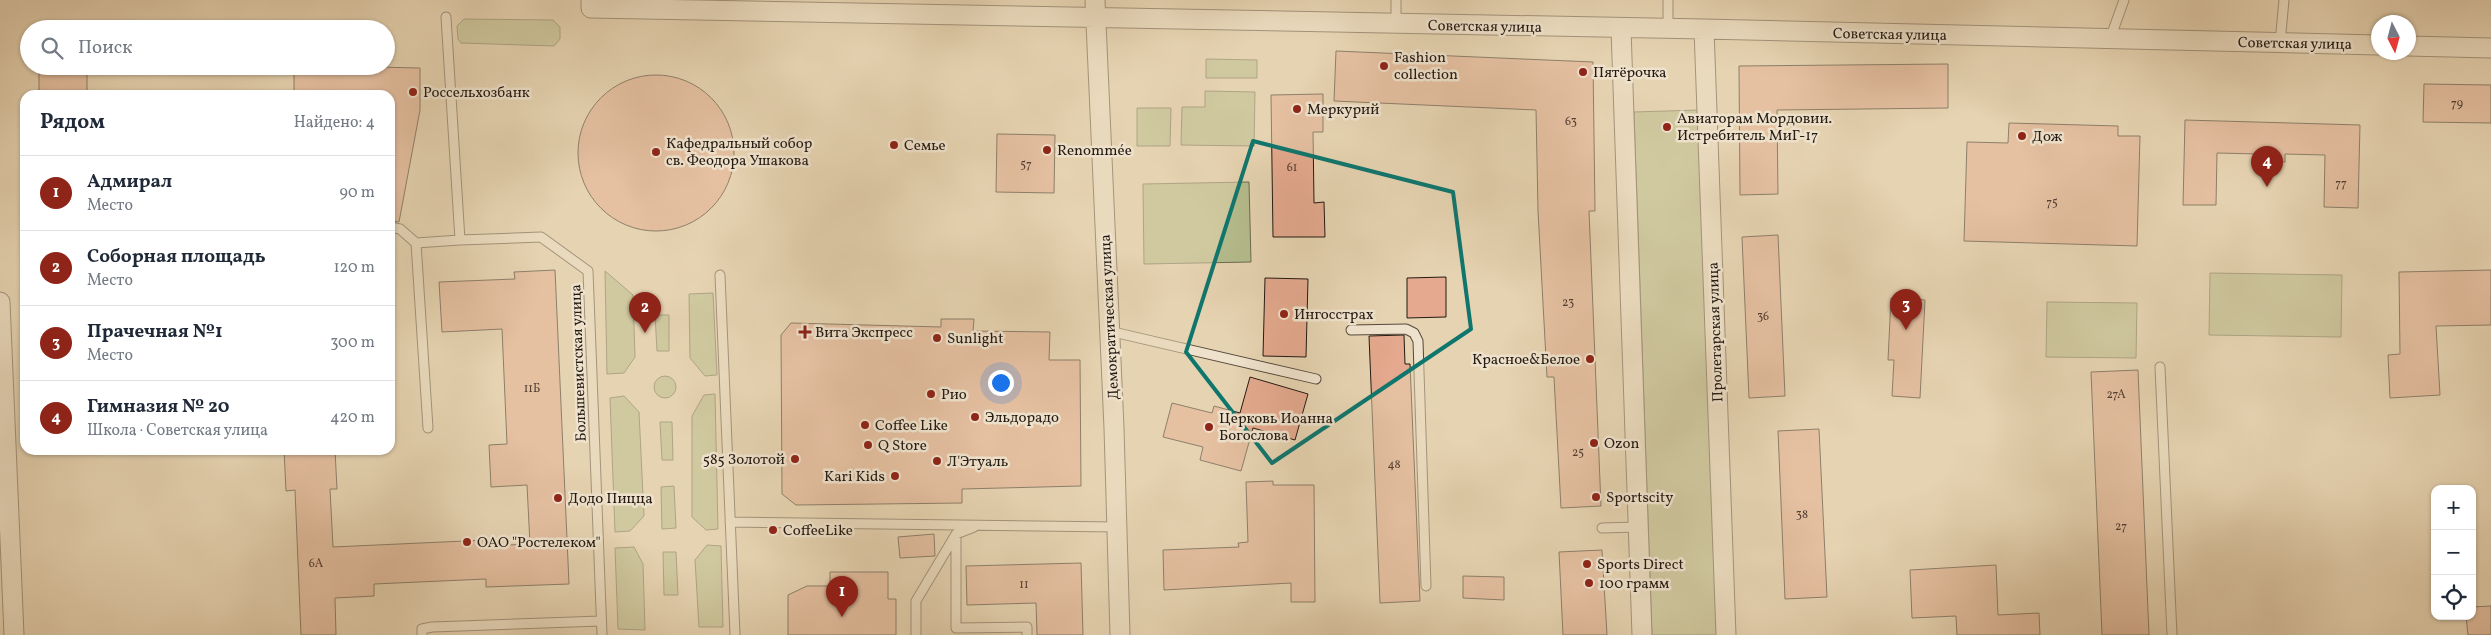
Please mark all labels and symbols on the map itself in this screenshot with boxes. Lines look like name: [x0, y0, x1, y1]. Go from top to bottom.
north arrow: [2371, 15, 2416, 60]
street label: Советская улица: [1428, 16, 1542, 39]
street label: Советская улица: [1833, 24, 1947, 47]
street label: Советская улица: [2238, 33, 2352, 56]
place label: Fashion collection: [1394, 48, 1458, 86]
marker: Fashion collection: [1378, 60, 1390, 72]
place label: Пятёрочка: [1593, 63, 1667, 84]
marker: Пятёрочка: [1577, 66, 1589, 78]
place label: Россельхозбанк: [423, 83, 530, 104]
marker: Россельхозбанк: [407, 86, 419, 98]
house number: 79: [2451, 96, 2463, 112]
place label: Меркурий: [1307, 100, 1379, 121]
marker: Меркурий: [1291, 103, 1303, 115]
place label: Авиаторам Мордовии. Истребитель МиГ-17: [1677, 109, 1832, 147]
house number: 63: [1565, 114, 1577, 130]
marker: Авиаторам Мордовии. Истребитель МиГ-17: [1661, 121, 1673, 133]
place label: Дож: [2032, 127, 2063, 148]
marker: Дож: [2016, 130, 2028, 142]
place label: Кафедральный собор св. Феодора Ушакова: [666, 134, 812, 172]
place label: Семье: [904, 136, 946, 157]
marker: Семье: [888, 139, 900, 151]
place label: Renommée: [1057, 141, 1132, 162]
marker: Renommée: [1041, 144, 1053, 156]
marker: Кафедральный собор св. Феодора Ушакова: [650, 146, 662, 158]
pin: 4: [2251, 146, 2283, 187]
house number: 57: [1020, 157, 1032, 173]
house number: 61: [1287, 160, 1297, 176]
house number: 77: [2335, 176, 2347, 192]
house number: 75: [2046, 195, 2058, 211]
street label: Демократическая улица: [1096, 234, 1125, 400]
street label: Пролетарская улица: [1704, 261, 1729, 402]
street label: Большевистская улица: [566, 284, 593, 442]
pin: 3: [1890, 289, 1922, 330]
pin: 2: [629, 292, 661, 333]
house number: 23: [1562, 295, 1574, 311]
place label: Ингосстрах: [1294, 305, 1374, 326]
marker: Ингосстрах: [1278, 308, 1290, 320]
house number: 36: [1757, 309, 1769, 325]
place label: Вита Экспресс: [815, 323, 913, 344]
marker: Вита Экспресс: [799, 326, 811, 338]
place label: Sunlight: [947, 329, 1004, 350]
marker: Sunlight: [931, 332, 943, 344]
place label: Красное&Белое: [1472, 350, 1580, 371]
marker: Красное&Белое: [1584, 353, 1596, 365]
your location: [988, 370, 1014, 396]
house number: 11Б: [524, 381, 540, 397]
place label: Рио: [941, 385, 967, 406]
house number: 27А: [2106, 387, 2126, 403]
marker: Рио: [925, 388, 937, 400]
place label: Эльдорадо: [985, 408, 1059, 429]
place label: Церковь Иоанна Богослова: [1219, 409, 1333, 447]
marker: Эльдорадо: [969, 411, 981, 423]
place label: Coffee Like: [875, 416, 948, 437]
marker: Coffee Like: [859, 419, 871, 431]
marker: Церковь Иоанна Богослова: [1203, 421, 1215, 433]
place label: Ozon: [1604, 434, 1639, 455]
place label: Q Store: [878, 436, 927, 457]
marker: Ozon: [1588, 437, 1600, 449]
marker: Q Store: [862, 439, 874, 451]
house number: 25: [1572, 445, 1584, 461]
place label: 585 Золотой: [703, 450, 785, 471]
place label: Л'Этуаль: [947, 452, 1008, 473]
marker: 585 Золотой: [789, 453, 801, 465]
marker: Л'Этуаль: [931, 455, 943, 467]
house number: 48: [1387, 457, 1401, 473]
place label: Kari Kids: [824, 467, 885, 488]
marker: Kari Kids: [889, 470, 901, 482]
place label: Sportscity: [1606, 488, 1673, 509]
place label: Додо Пицца: [568, 489, 653, 510]
marker: Sportscity: [1590, 491, 1602, 503]
marker: Додо Пицца: [552, 492, 564, 504]
house number: 38: [1796, 507, 1808, 523]
house number: 27: [2115, 519, 2127, 535]
place label: CoffeeLike: [783, 521, 853, 542]
marker: CoffeeLike: [767, 524, 779, 536]
place label: ОАО "Ростелеком": [477, 533, 601, 554]
marker: ОАО "Ростелеком": [461, 536, 473, 548]
place label: Sports Direct: [1597, 555, 1684, 576]
house number: 6А: [309, 556, 324, 572]
marker: Sports Direct: [1581, 558, 1593, 570]
place label: 100 грамм: [1599, 574, 1669, 595]
pin: 1: [826, 576, 858, 617]
house number: 11: [1019, 577, 1029, 593]
marker: 100 грамм: [1583, 577, 1595, 589]

